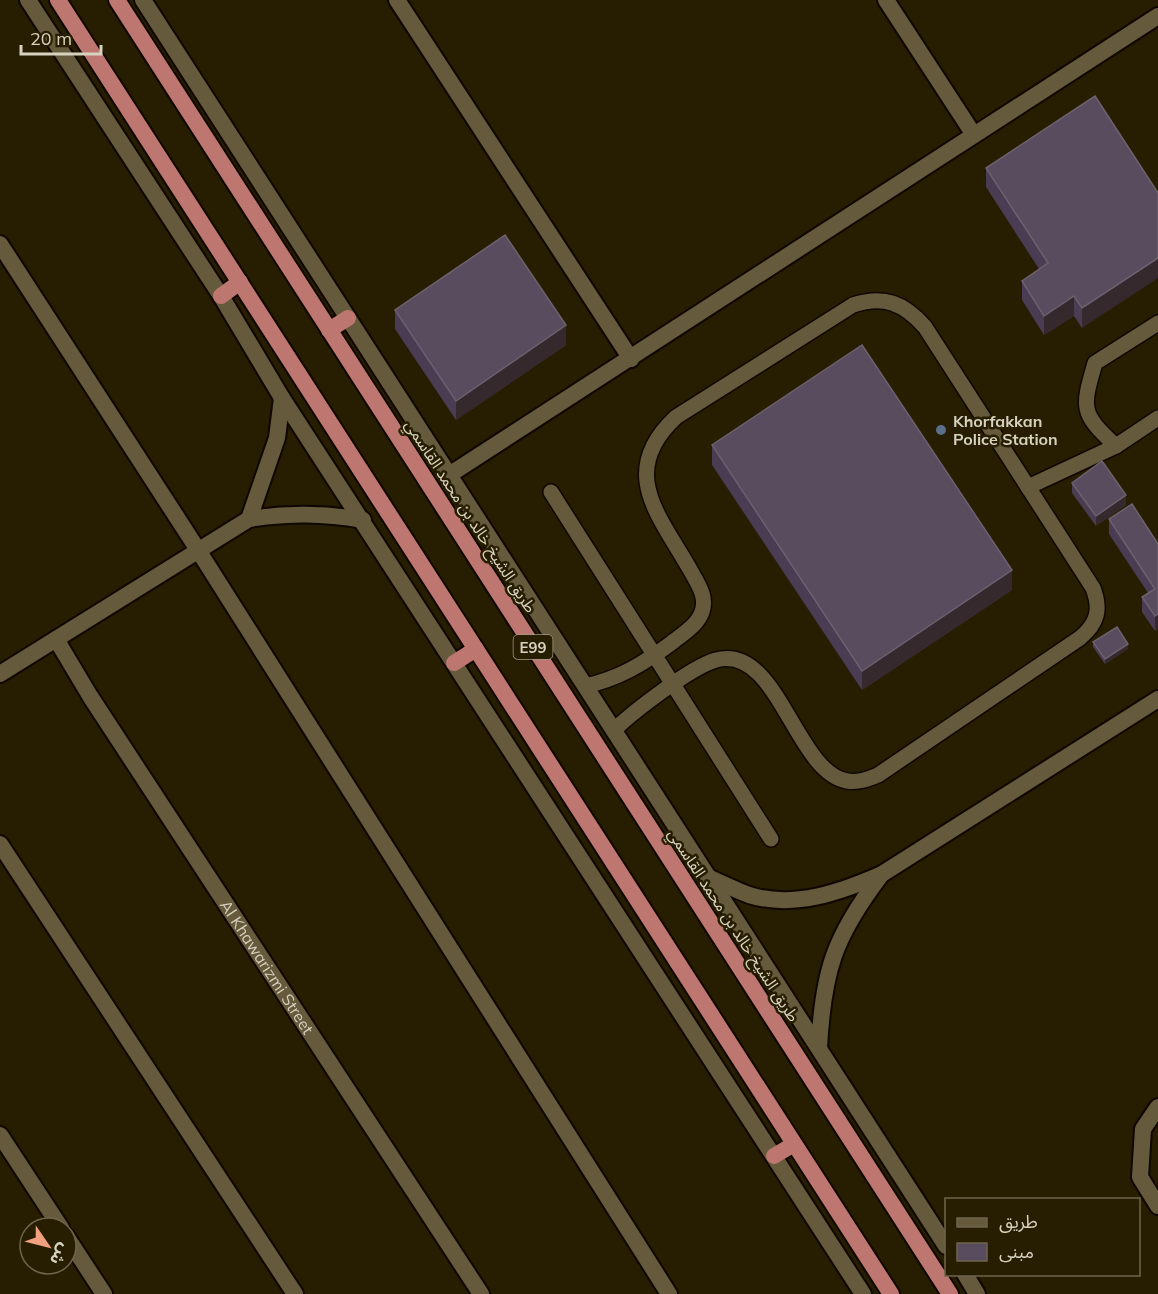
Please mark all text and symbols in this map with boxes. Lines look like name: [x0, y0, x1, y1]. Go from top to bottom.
scale bar: [21, 18, 100, 56]
text: 20 m: [30, 27, 72, 50]
place label: Khorfakkan Police Station: [953, 411, 1058, 449]
street label: طريق الشيخ خالد بن محمد القاسمي: [398, 416, 541, 618]
marker: Khorfakkan Police Station: [934, 423, 948, 437]
road number: E99: [514, 635, 552, 659]
street label: طريق الشيخ خالد بن محمد القاسمي: [661, 825, 804, 1027]
street label: Al Khawarizmi Street: [216, 896, 319, 1038]
legend: [945, 1198, 1140, 1276]
text: طريق: [999, 1210, 1038, 1233]
north arrow: [18, 1216, 78, 1276]
text: ش: [46, 1240, 75, 1269]
text: مبنى: [999, 1240, 1034, 1263]

